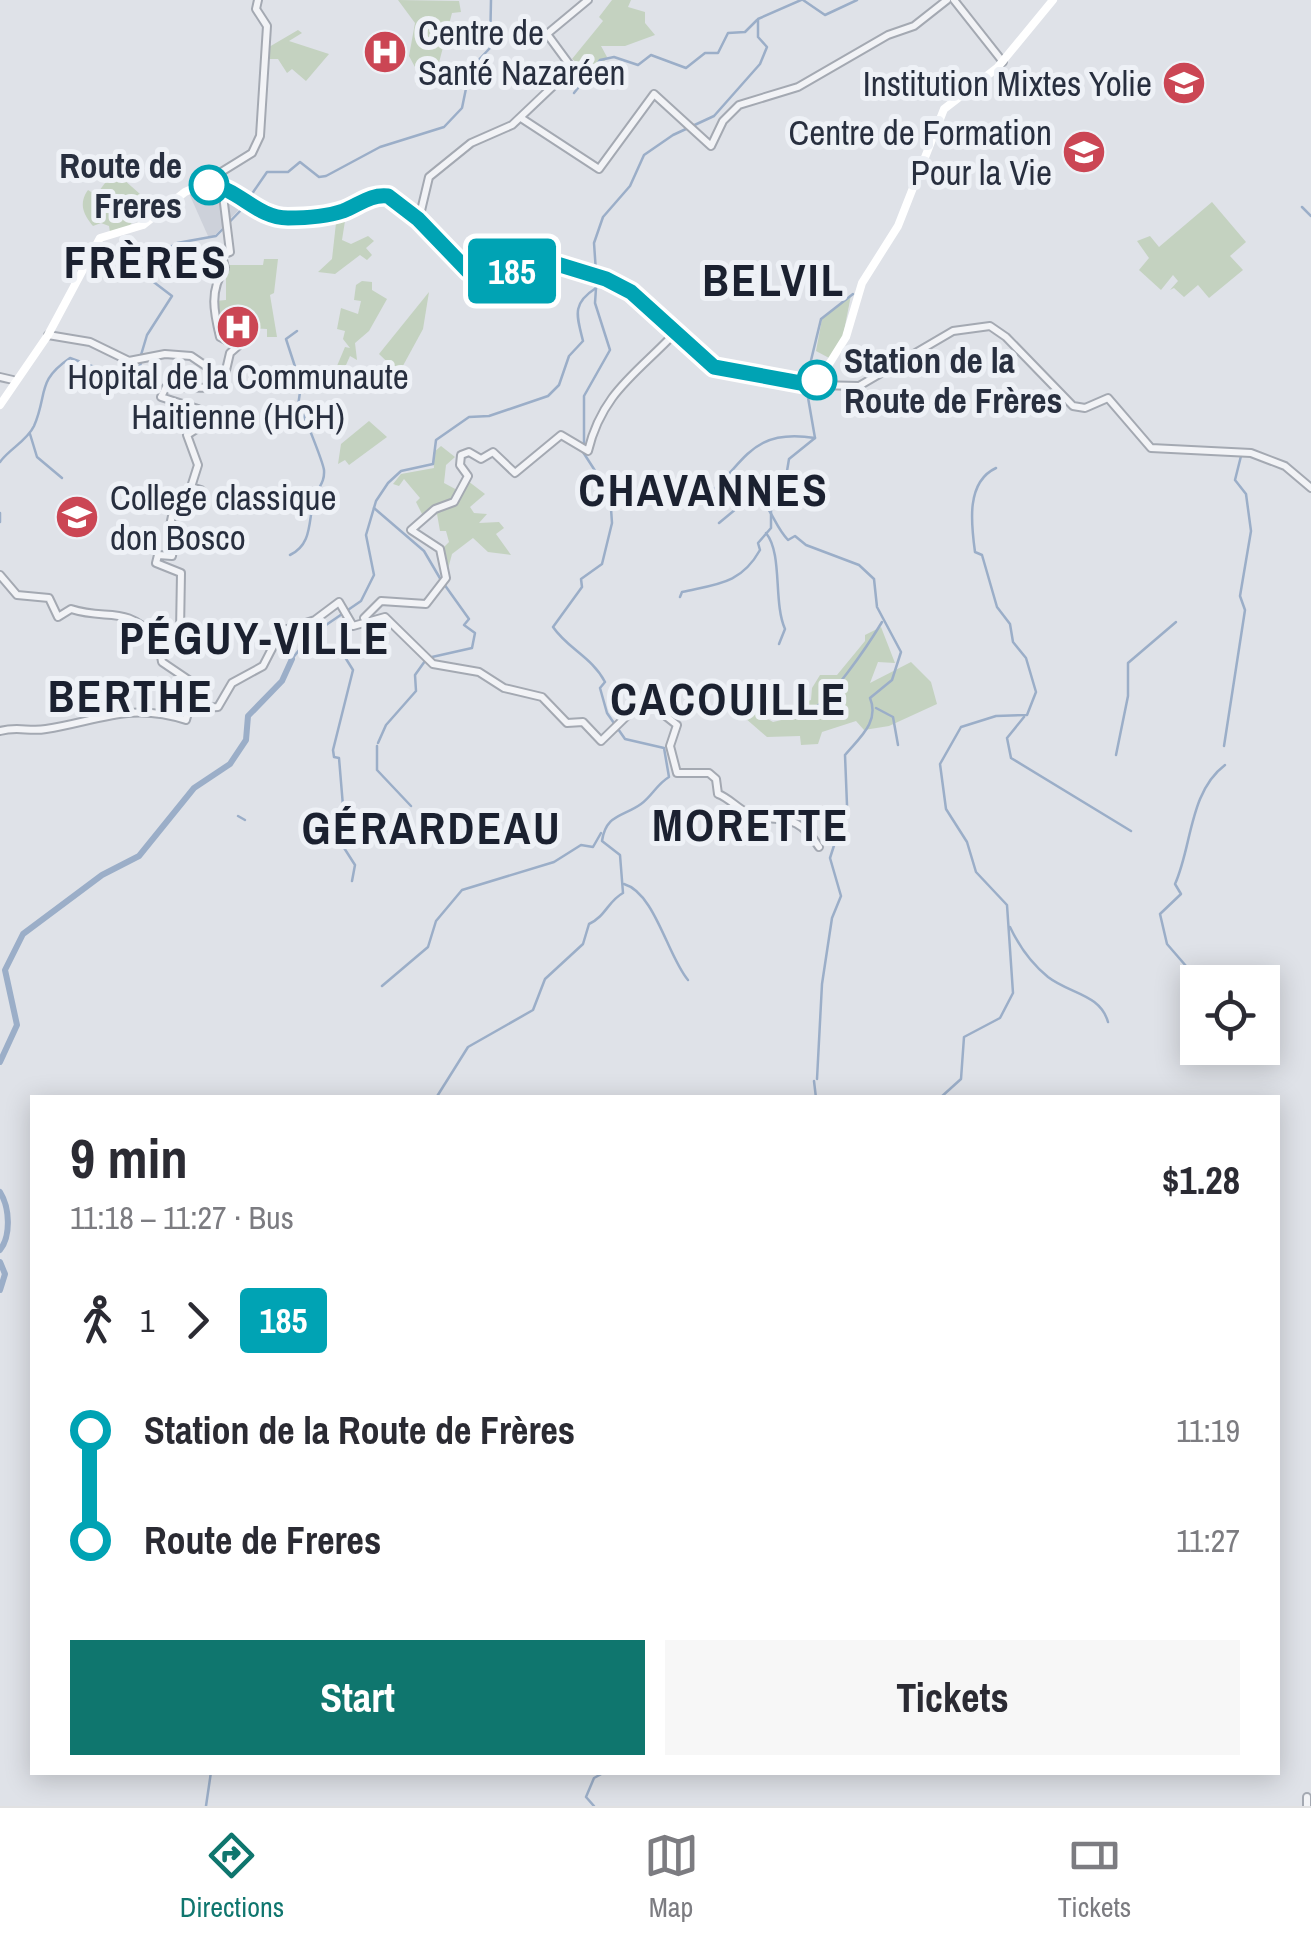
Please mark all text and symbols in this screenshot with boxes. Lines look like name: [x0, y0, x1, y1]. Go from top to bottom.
place label: Centre de Santé Nazaréen: [418, 9, 625, 96]
hospital icon: Centre de Santé Nazaréen: [362, 29, 408, 75]
place label: Institution Mixtes Yolie: [863, 60, 1152, 107]
school or university icon: Institution Mixtes Yolie: [1161, 60, 1207, 106]
place label: Centre de Formation Pour la Vie: [789, 109, 1052, 196]
school or university icon: Centre de Formation Pour la Vie: [1061, 129, 1107, 175]
place label: Route de Freres: [59, 142, 182, 229]
marker: Route de Freres: [190, 166, 228, 204]
district label: FRÈRES: [64, 231, 228, 292]
line badge: 185: [454, 238, 570, 304]
text: 185: [488, 248, 536, 295]
district label: BELVIL: [702, 249, 846, 310]
hospital icon: Hopital de la Communaute Haitienne (HCH): [215, 304, 261, 350]
place label: Station de la Route de Frères: [844, 337, 1063, 424]
place label: Hopital de la Communaute Haitienne (HCH): [67, 353, 409, 440]
marker: Station de la Route de Frères: [798, 361, 836, 399]
district label: CHAVANNES: [579, 459, 829, 520]
place label: College classique don Bosco: [110, 474, 337, 561]
school or university icon: College classique don Bosco: [54, 494, 100, 540]
district label: PÉGUY-VILLE: [119, 607, 391, 668]
district label: BERTHE: [48, 665, 214, 726]
district label: CACOUILLE: [610, 668, 848, 729]
district label: MORETTE: [652, 794, 850, 855]
district label: GÉRARDEAU: [302, 797, 562, 858]
map controls: [1180, 965, 1280, 1065]
button: locate: [1180, 965, 1280, 1065]
text: 9 min: [70, 1121, 188, 1195]
text: $1.28: [1162, 1155, 1240, 1206]
text: 11:18 – 11:27 · Bus: [70, 1196, 294, 1239]
icon: walk: [70, 1293, 125, 1348]
icon: forward: [170, 1293, 225, 1348]
text: 185: [260, 1297, 307, 1344]
text: 1: [140, 1299, 155, 1342]
text: Station de la Route de Frères: [144, 1405, 575, 1456]
text: 11:19: [1176, 1409, 1240, 1452]
text: Route de Freres: [144, 1515, 381, 1566]
text: 11:27: [1176, 1519, 1240, 1562]
button: Start: [70, 1640, 645, 1755]
button: Tickets: [665, 1640, 1240, 1755]
tab: Directions: [180, 1828, 284, 1926]
tab: Map: [644, 1828, 699, 1926]
tab: Tickets: [1058, 1828, 1131, 1926]

